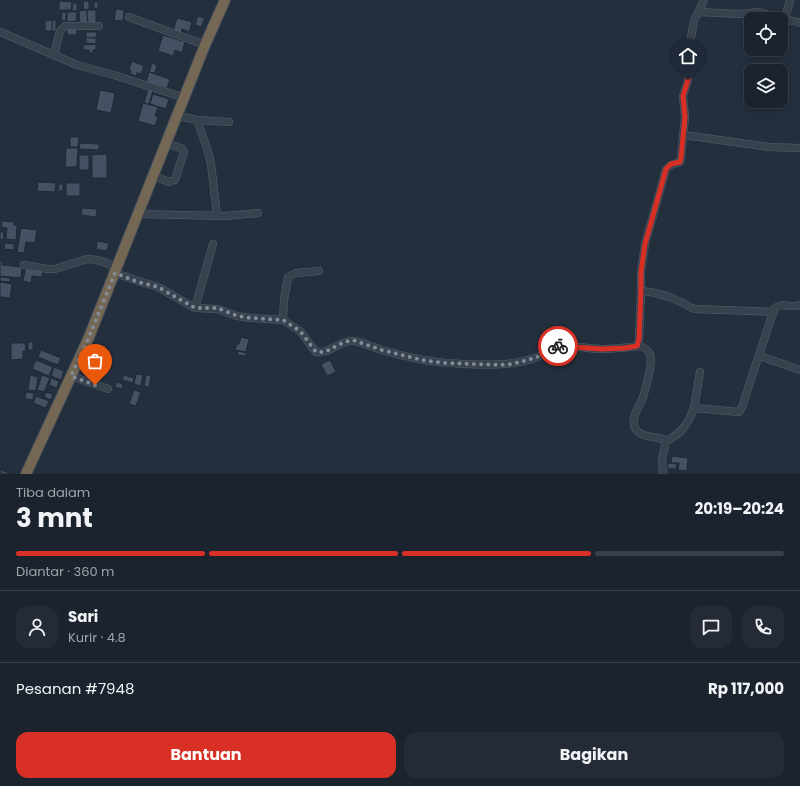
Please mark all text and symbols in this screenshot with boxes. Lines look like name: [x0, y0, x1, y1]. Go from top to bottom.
map controls: [744, 12, 788, 108]
button: locate: [744, 12, 788, 56]
pin: [671, 39, 705, 80]
icon: home: [677, 45, 699, 67]
button: layers: [744, 64, 788, 108]
courier: [538, 326, 578, 366]
icon: bike: [547, 335, 569, 357]
pin: [78, 344, 112, 385]
icon: bag: [84, 350, 106, 372]
text: Tiba dalam: [16, 483, 90, 502]
text: 20:19–20:24: [695, 498, 784, 519]
text: 3 mnt: [16, 500, 93, 536]
text: Diantar · 360 m: [16, 562, 115, 581]
button: person: [16, 606, 58, 648]
text: Sari: [68, 606, 98, 627]
button: chat: [690, 606, 732, 648]
button: phone: [742, 606, 784, 648]
text: Kurir · 4.8: [68, 628, 126, 647]
text: Pesanan #7948: [16, 678, 134, 699]
text: Rp 117,000: [708, 678, 784, 699]
button: Bantuan: [16, 732, 396, 778]
button: Bagikan: [404, 732, 784, 778]

